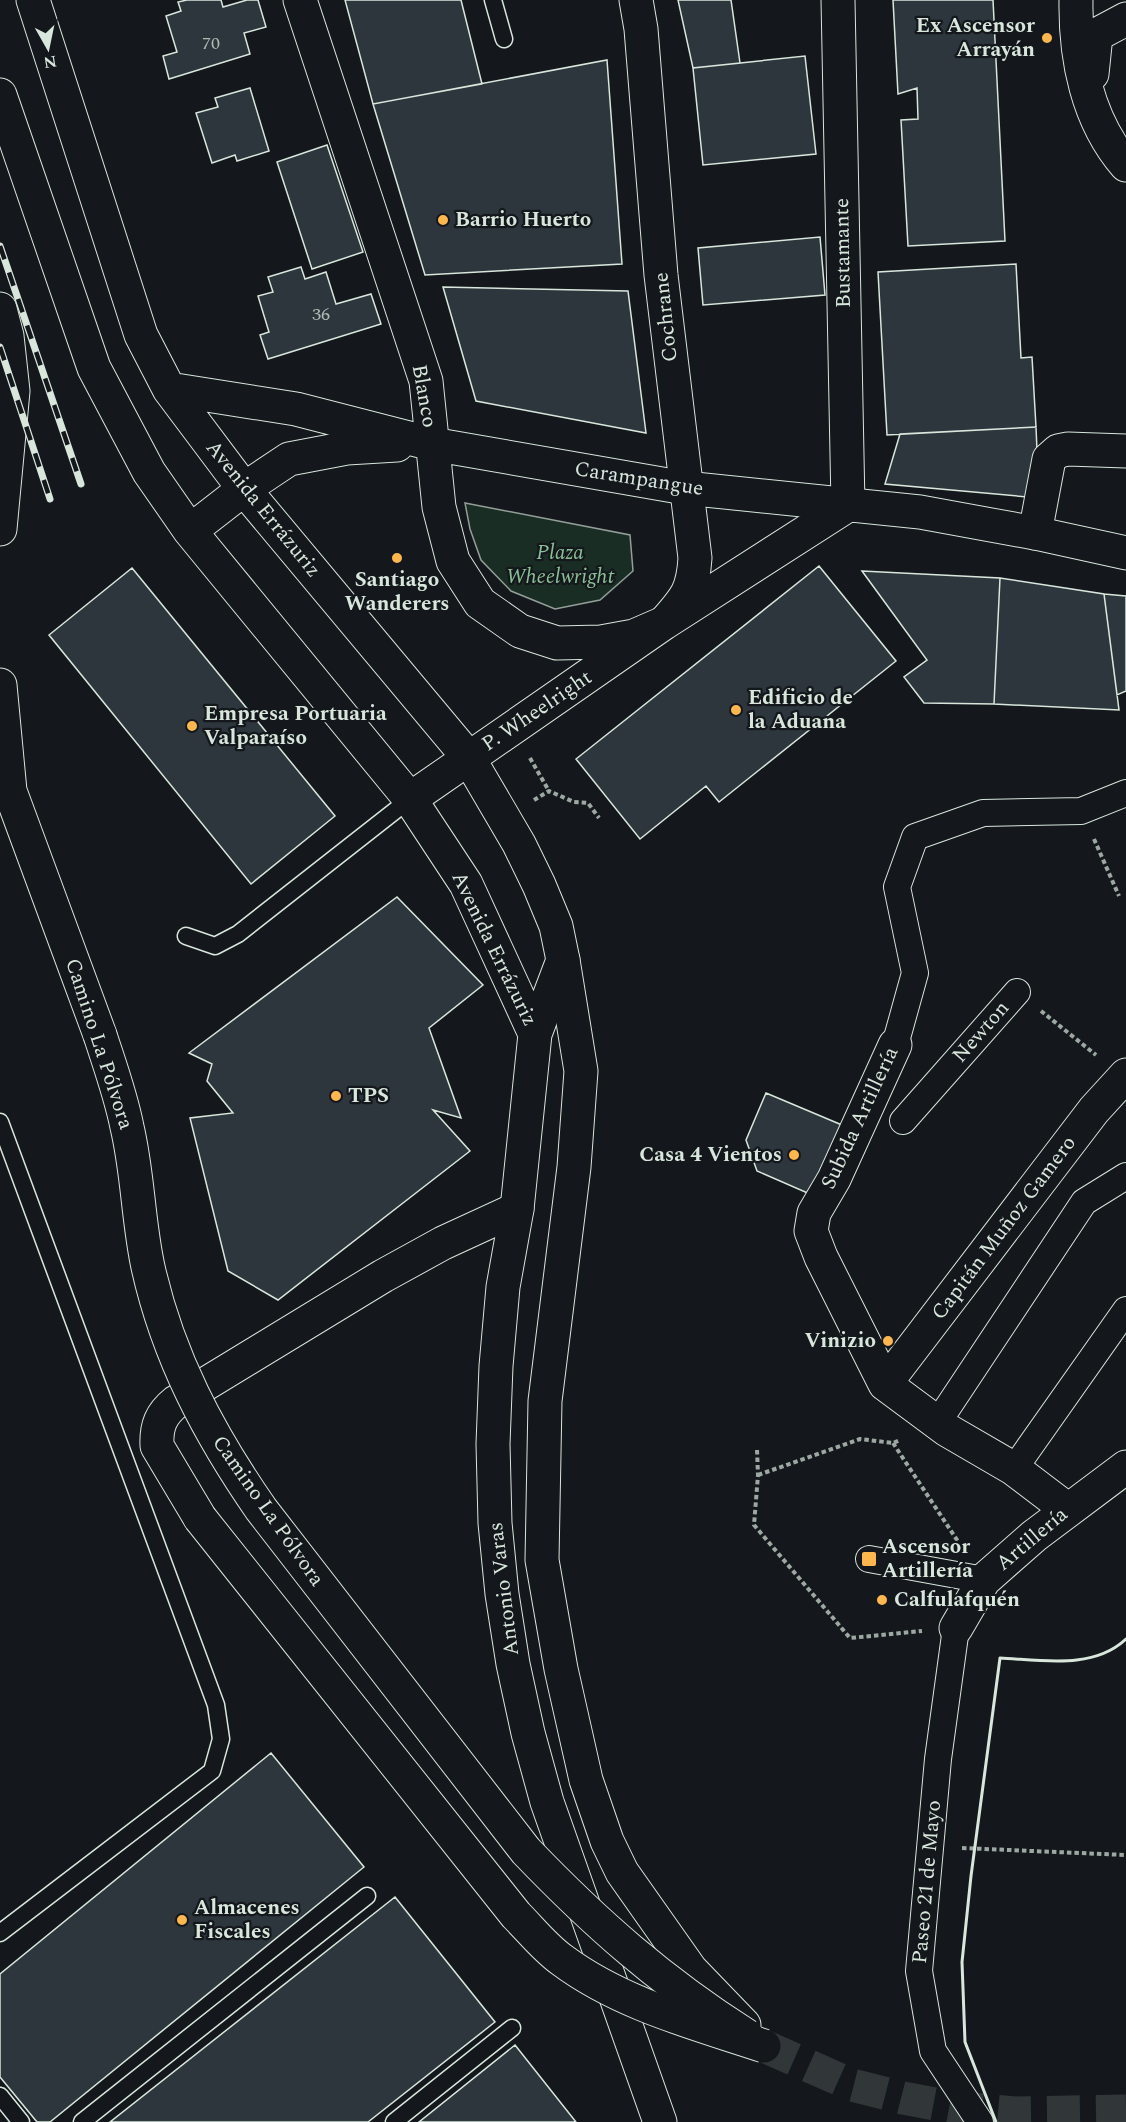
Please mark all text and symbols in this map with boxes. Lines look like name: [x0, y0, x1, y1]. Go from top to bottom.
place label: Ex Ascensor Arrayán: [916, 10, 1035, 66]
north arrow: [18, 18, 78, 78]
house number: 70: [202, 30, 220, 57]
marker: Ex Ascensor Arrayán: [1040, 31, 1054, 45]
text: N: [42, 49, 59, 75]
street label: Bustamante: [826, 198, 860, 308]
place label: Barrio Huerto: [455, 204, 591, 236]
marker: Barrio Huerto: [436, 213, 450, 227]
street label: Cochrane: [645, 270, 687, 364]
house number: 36: [312, 301, 330, 328]
street label: Blanco: [403, 362, 445, 430]
street label: Avenida Errázuriz: [197, 433, 329, 585]
street label: Carampangue: [572, 453, 706, 505]
park label: Plaza Wheelwright: [506, 537, 614, 593]
marker: Santiago Wanderers: [390, 551, 404, 565]
place label: Santiago Wanderers: [344, 564, 450, 620]
street label: P. Wheelright: [475, 662, 599, 760]
place label: Edificio de la Aduana: [748, 682, 853, 738]
place label: Empresa Portuaria Valparaíso: [204, 698, 387, 754]
marker: Edificio de la Aduana: [729, 703, 743, 717]
marker: Empresa Portuaria Valparaíso: [185, 719, 199, 733]
street label: Avenida Errázuriz: [443, 866, 545, 1032]
street label: Camino La Pólvora: [56, 954, 142, 1134]
street label: Newton: [945, 994, 1017, 1070]
street label: Subida Artillería: [813, 1041, 907, 1195]
place label: TPS: [348, 1080, 389, 1112]
marker: TPS: [329, 1089, 343, 1103]
street label: Capitán Muñoz Gamero: [924, 1129, 1084, 1327]
place label: Casa 4 Vientos: [639, 1139, 782, 1171]
marker: Casa 4 Vientos: [787, 1148, 801, 1162]
place label: Vinizio: [805, 1325, 876, 1357]
marker: Vinizio: [881, 1334, 895, 1348]
street label: Camino La Pólvora: [204, 1429, 333, 1594]
street label: Artillería: [989, 1499, 1076, 1579]
street label: Antonio Varas: [480, 1520, 528, 1658]
place label: Ascensor Artillería: [882, 1531, 973, 1587]
marker: Ascensor Artillería: [860, 1550, 878, 1568]
place label: Calfulafquén: [894, 1584, 1020, 1616]
marker: Calfulafquén: [875, 1593, 889, 1607]
street label: Paseo 21 de Mayo: [904, 1799, 950, 1965]
place label: Almacenes Fiscales: [194, 1892, 300, 1948]
marker: Almacenes Fiscales: [175, 1913, 189, 1927]

